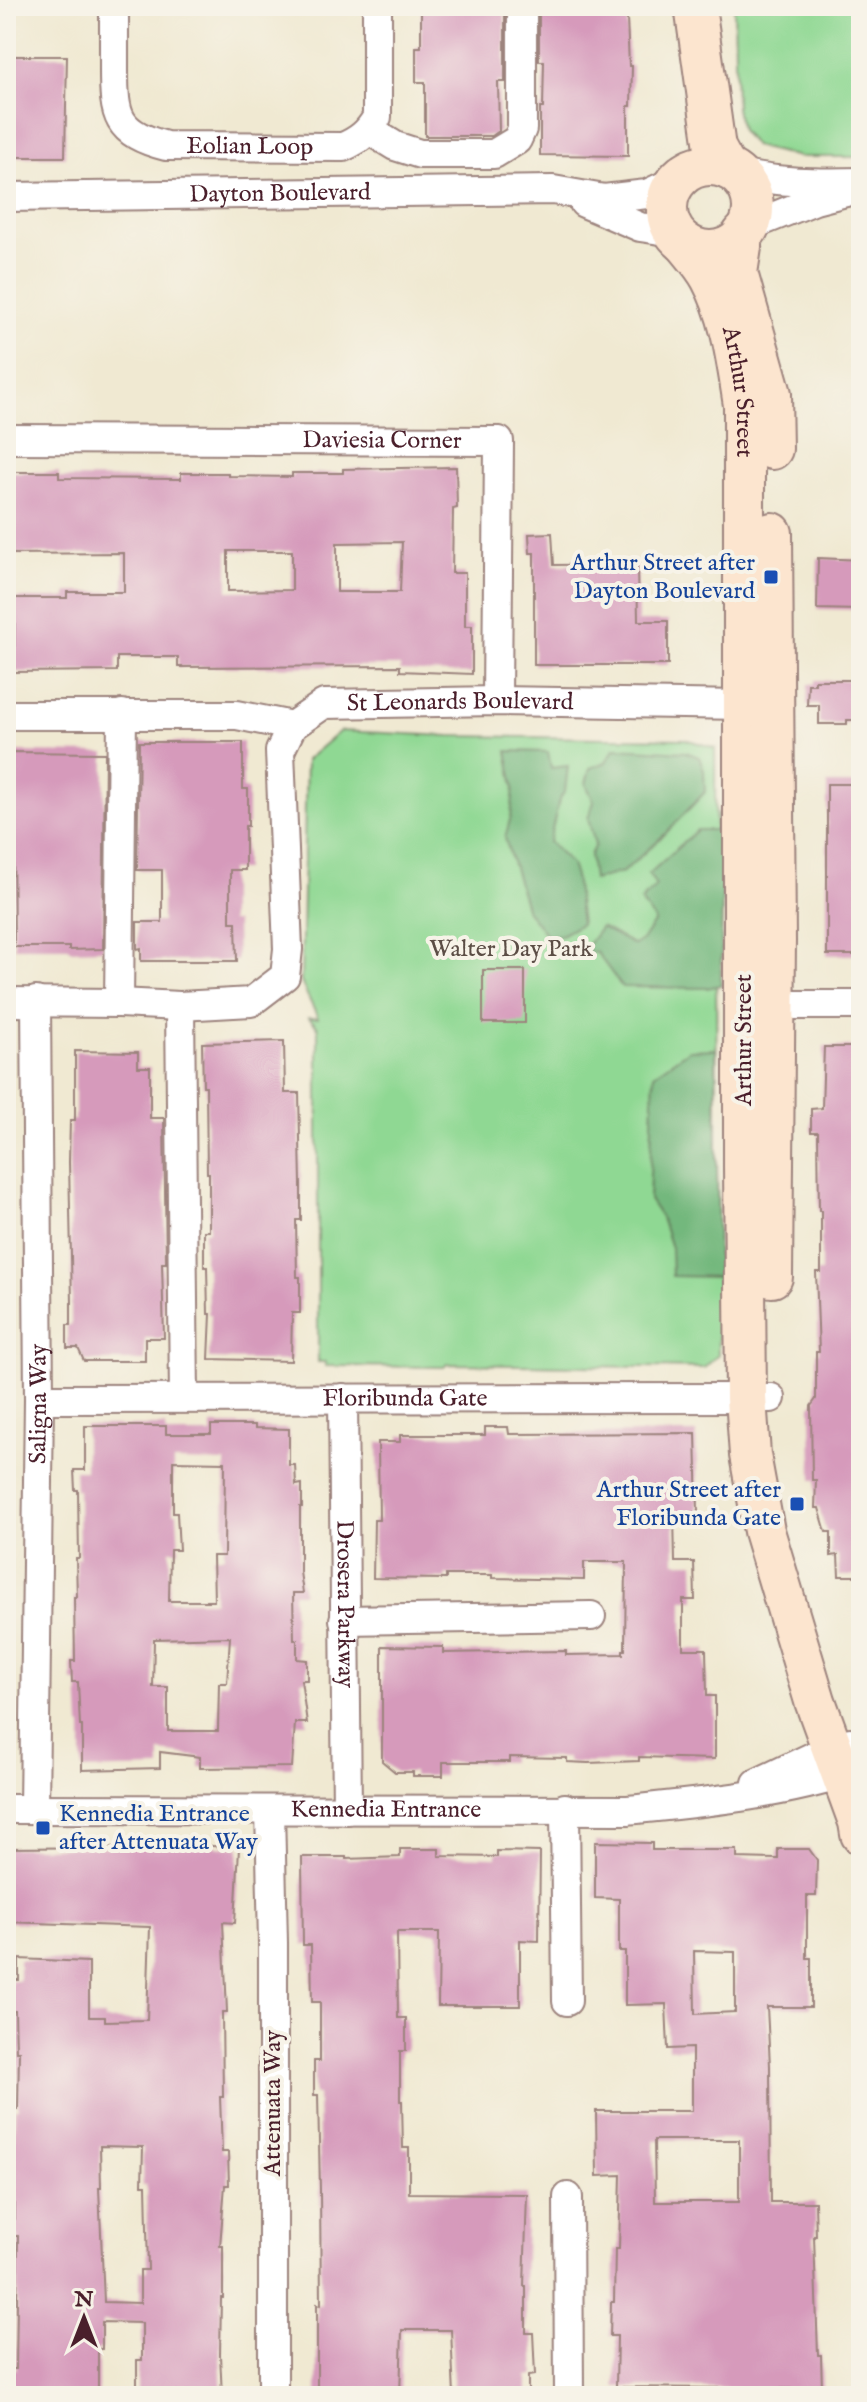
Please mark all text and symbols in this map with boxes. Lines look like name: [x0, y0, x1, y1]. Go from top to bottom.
street label: Eolian Loop: [186, 131, 313, 162]
street label: Dayton Boulevard: [189, 177, 371, 210]
street label: Arthur Street: [714, 322, 760, 457]
street label: Daviesia Corner: [302, 425, 462, 456]
place label: Arthur Street after Dayton Boulevard: [570, 548, 755, 607]
marker: Arthur Street after Dayton Boulevard: [762, 568, 780, 586]
street label: St Leonards Boulevard: [346, 685, 574, 719]
park label: Walter Day Park: [429, 934, 593, 965]
street label: Arthur Street: [729, 974, 760, 1107]
street label: Saligna Way: [23, 1343, 55, 1464]
street label: Floribunda Gate: [323, 1383, 487, 1414]
place label: Arthur Street after Floribunda Gate: [596, 1475, 781, 1534]
marker: Arthur Street after Floribunda Gate: [788, 1495, 806, 1513]
street label: Drosera Parkway: [329, 1520, 361, 1688]
street label: Kennedia Entrance: [291, 1794, 481, 1825]
place label: Kennedia Entrance after Attenuata Way: [59, 1799, 258, 1858]
marker: Kennedia Entrance after Attenuata Way: [34, 1819, 52, 1837]
street label: Attenuata Way: [258, 2030, 289, 2177]
north arrow: [44, 2278, 124, 2358]
text: N: [73, 2286, 94, 2314]

